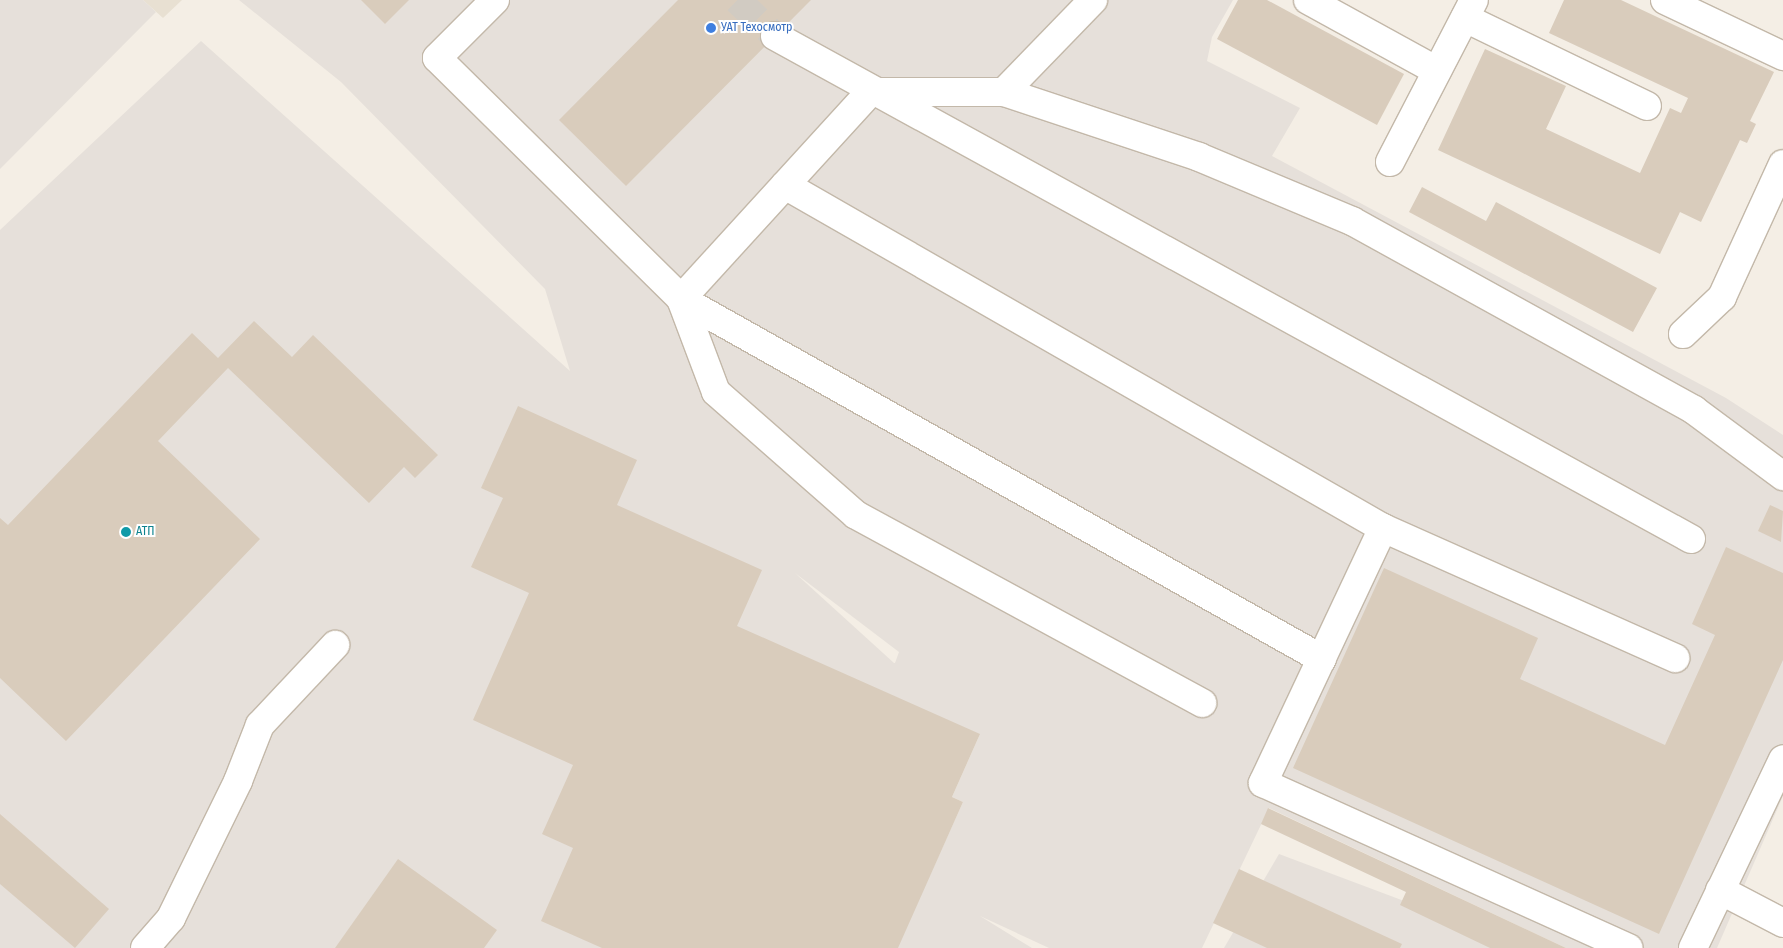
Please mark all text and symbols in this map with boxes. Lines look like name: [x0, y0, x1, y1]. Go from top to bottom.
place label: УАТ Техосмотр: [721, 21, 792, 35]
marker: УАТ Техосмотр: [705, 22, 717, 34]
place label: АТП: [136, 525, 155, 539]
marker: АТП: [120, 526, 132, 538]

